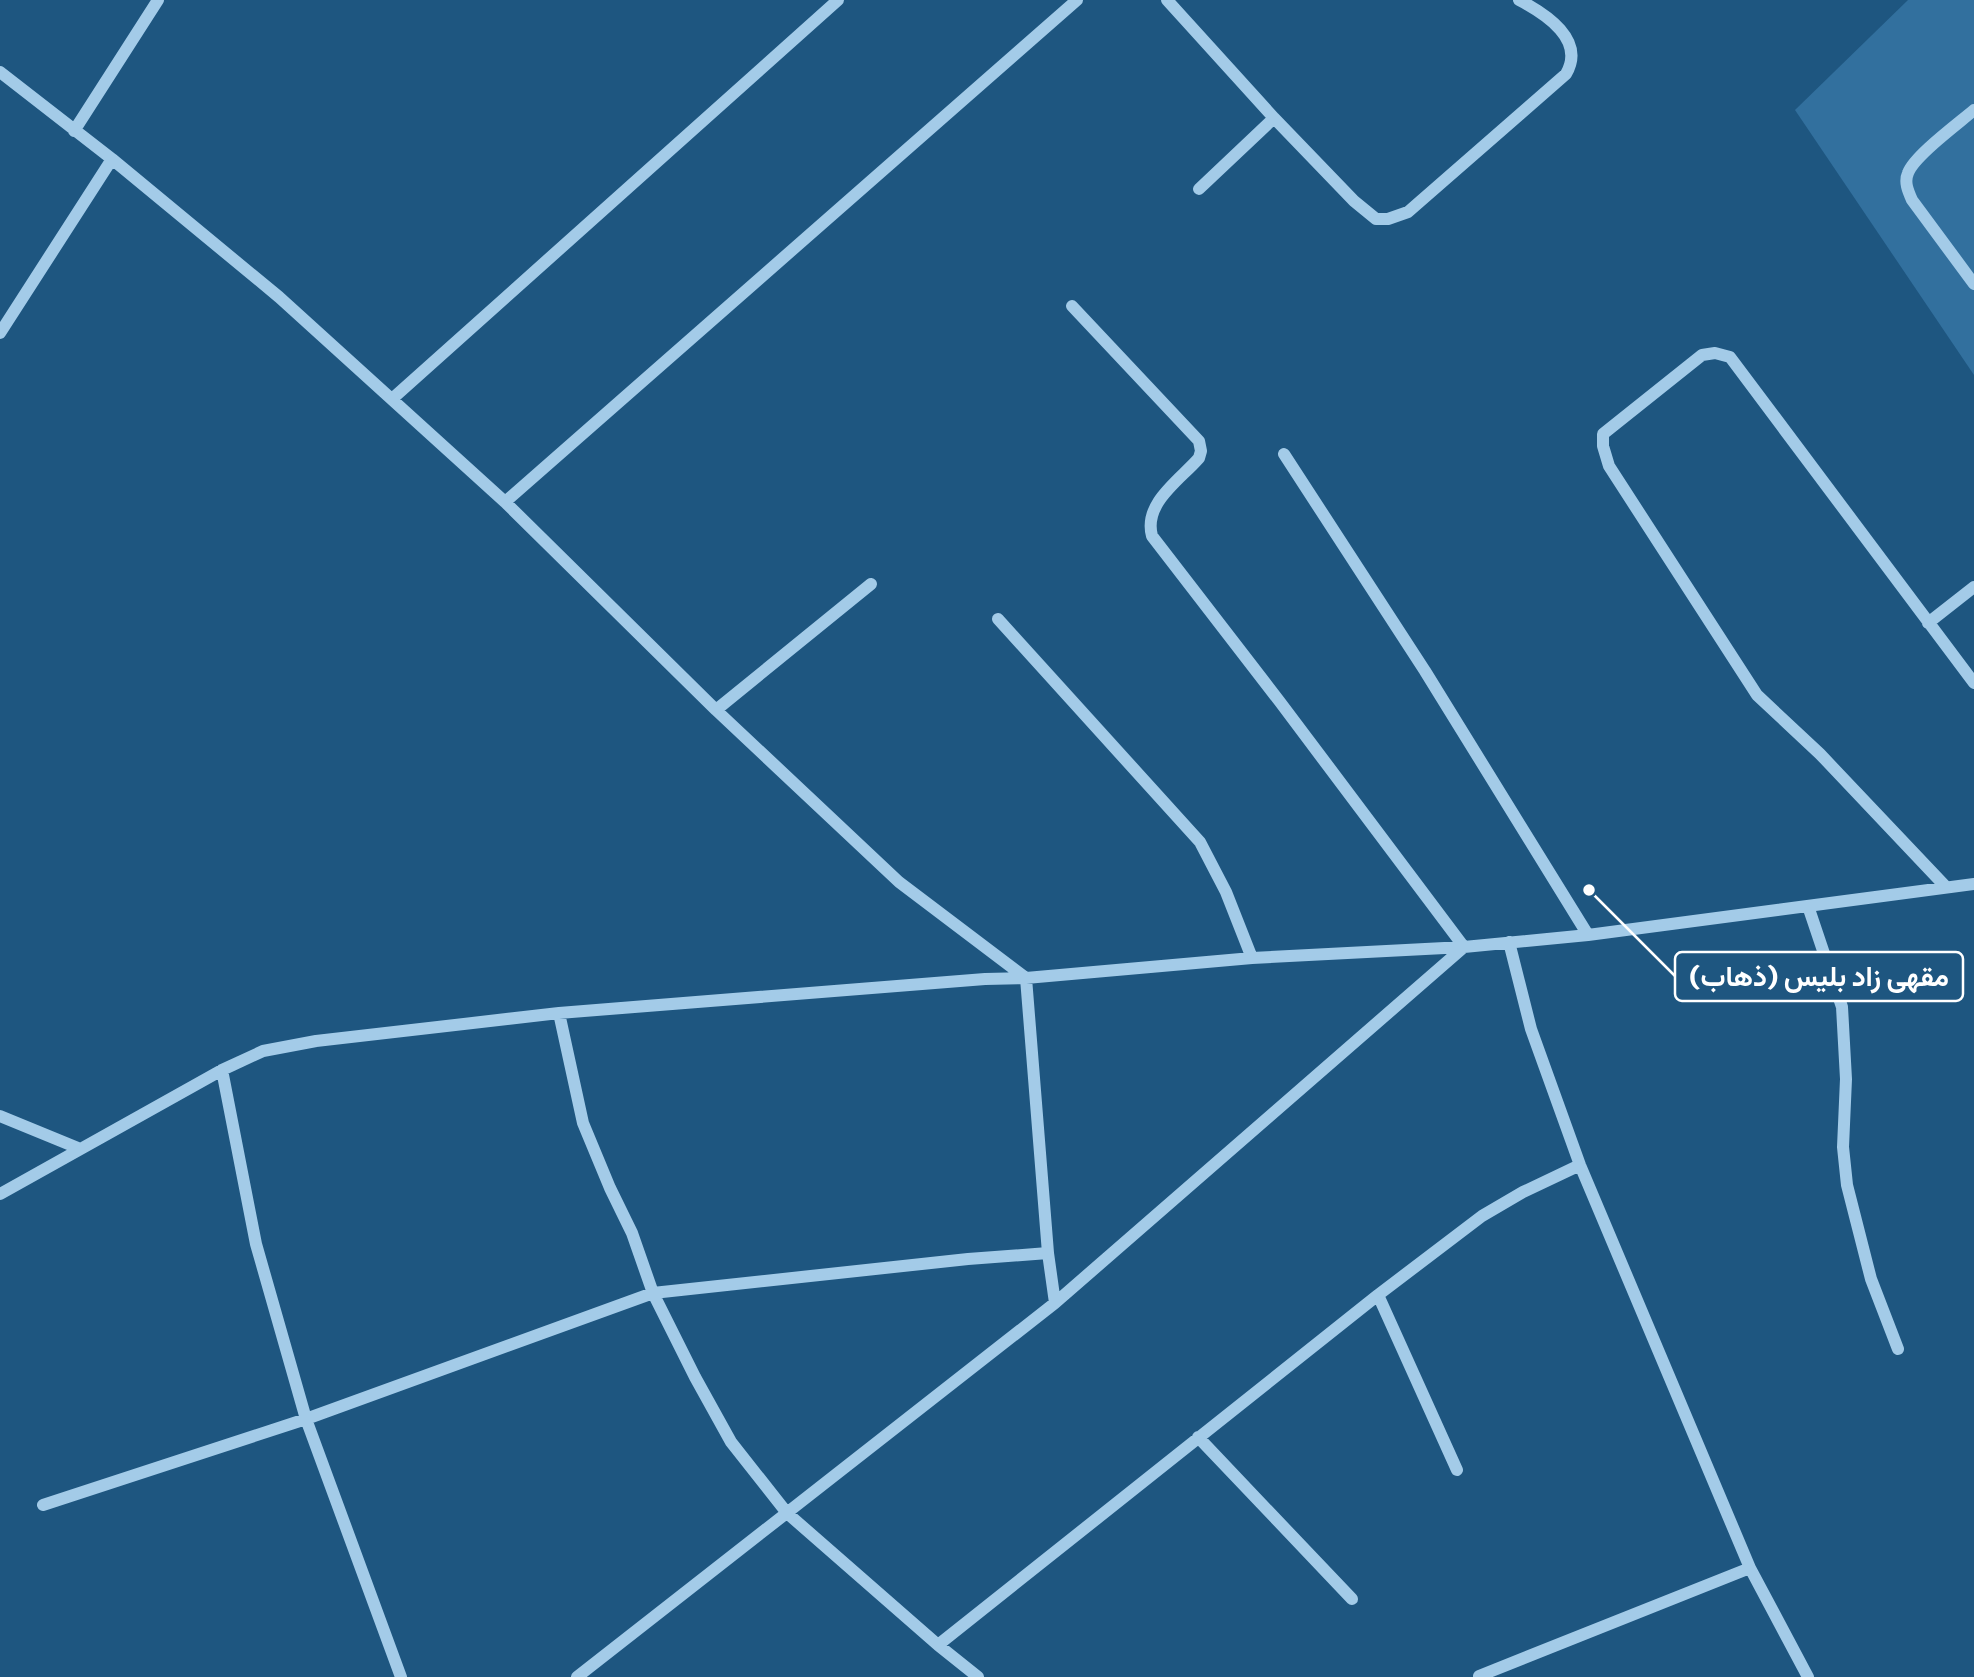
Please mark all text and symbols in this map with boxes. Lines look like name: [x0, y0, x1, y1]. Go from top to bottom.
callout: مقهى زاد بليس (ذهاب): [1675, 952, 1963, 1001]
text: مقهى زاد بليس (ذهاب): [1689, 958, 1949, 994]

